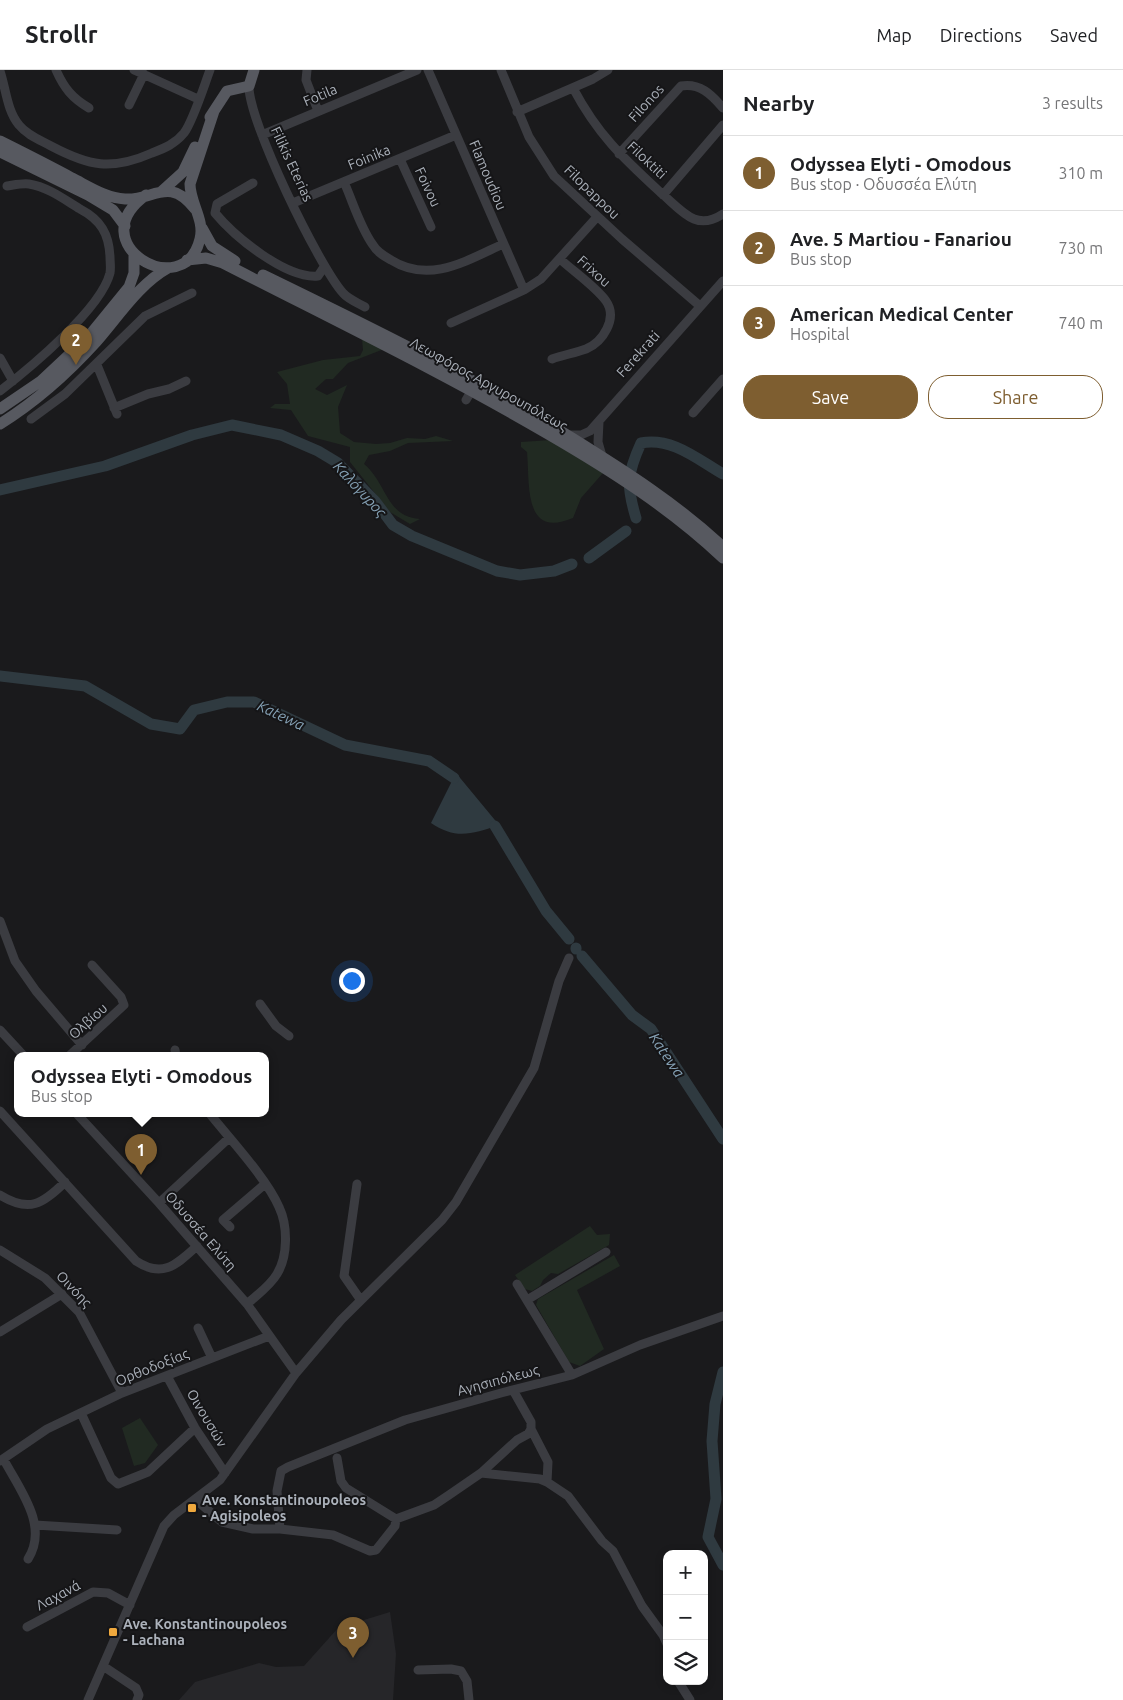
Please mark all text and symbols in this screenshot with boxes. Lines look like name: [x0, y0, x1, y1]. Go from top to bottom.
text: Strollr: [25, 21, 98, 48]
text: Map: [876, 25, 912, 45]
text: Directions: [940, 25, 1022, 45]
text: Saved: [1050, 25, 1098, 45]
street label: Fotila: [301, 81, 339, 109]
street label: Filonos: [625, 81, 667, 125]
text: Nearby: [743, 91, 814, 115]
text: 3 results: [1042, 94, 1103, 112]
street label: Filikis Eterias: [268, 124, 316, 204]
street label: Flamoudiou: [466, 138, 510, 212]
street label: Filoktiti: [624, 138, 670, 182]
street label: Foinika: [345, 141, 393, 173]
text: Odyssea Elyti - Omodous: [790, 153, 1011, 175]
street label: Filopappou: [561, 162, 623, 222]
text: 1: [754, 164, 764, 182]
text: 310 m: [1058, 164, 1103, 182]
street label: Foivou: [412, 165, 444, 209]
text: Bus stop · Οδυσσέα Ελύτη: [790, 175, 977, 193]
text: Ave. 5 Martiou - Fanariou: [790, 228, 1012, 250]
text: 2: [754, 239, 764, 257]
text: 730 m: [1058, 239, 1103, 257]
text: Bus stop: [790, 250, 852, 268]
street label: Frixou: [574, 252, 614, 290]
text: American Medical Center: [790, 303, 1013, 325]
text: 3: [754, 314, 764, 332]
text: 740 m: [1058, 314, 1103, 332]
pin: 2: [60, 324, 92, 365]
text: Hospital: [790, 325, 849, 343]
street label: Ferekrati: [613, 328, 663, 380]
street label: Λεωφόρος Αργυρουπόλεως: [408, 334, 571, 434]
button: Save: [743, 375, 918, 419]
button: Share: [928, 375, 1103, 419]
water label: Καλόγυρος: [330, 458, 390, 521]
water label: Katewa: [255, 697, 307, 733]
your location: [339, 968, 365, 994]
street label: Ολβίου: [66, 1000, 110, 1042]
water label: Katewa: [646, 1030, 688, 1080]
popup: [14, 1052, 269, 1117]
text: Odyssea Elyti - Omodous: [31, 1065, 252, 1087]
text: Bus stop: [31, 1087, 93, 1105]
pin: 1: [125, 1134, 157, 1175]
street label: Οδυσσέα Ελύτη: [162, 1188, 240, 1274]
street label: Οινόης: [53, 1268, 95, 1311]
street label: Ορθοδοξίας: [113, 1345, 192, 1389]
street label: Αγησιπόλεως: [455, 1361, 541, 1399]
street label: Οινουσών: [184, 1386, 231, 1450]
place label: Ave. Konstantinoupoleos - Agisipoleos: [202, 1492, 367, 1524]
marker: Ave. Konstantinoupoleos - Agisipoleos: [186, 1502, 198, 1514]
map controls: [663, 1550, 708, 1685]
button: +: [663, 1550, 708, 1595]
street label: Λαχανά: [33, 1576, 83, 1613]
button: −: [663, 1595, 708, 1640]
place label: Ave. Konstantinoupoleos - Lachana: [123, 1616, 288, 1648]
pin: 3: [337, 1617, 369, 1658]
marker: Ave. Konstantinoupoleos - Lachana: [107, 1626, 119, 1638]
button: layers: [663, 1640, 708, 1685]

